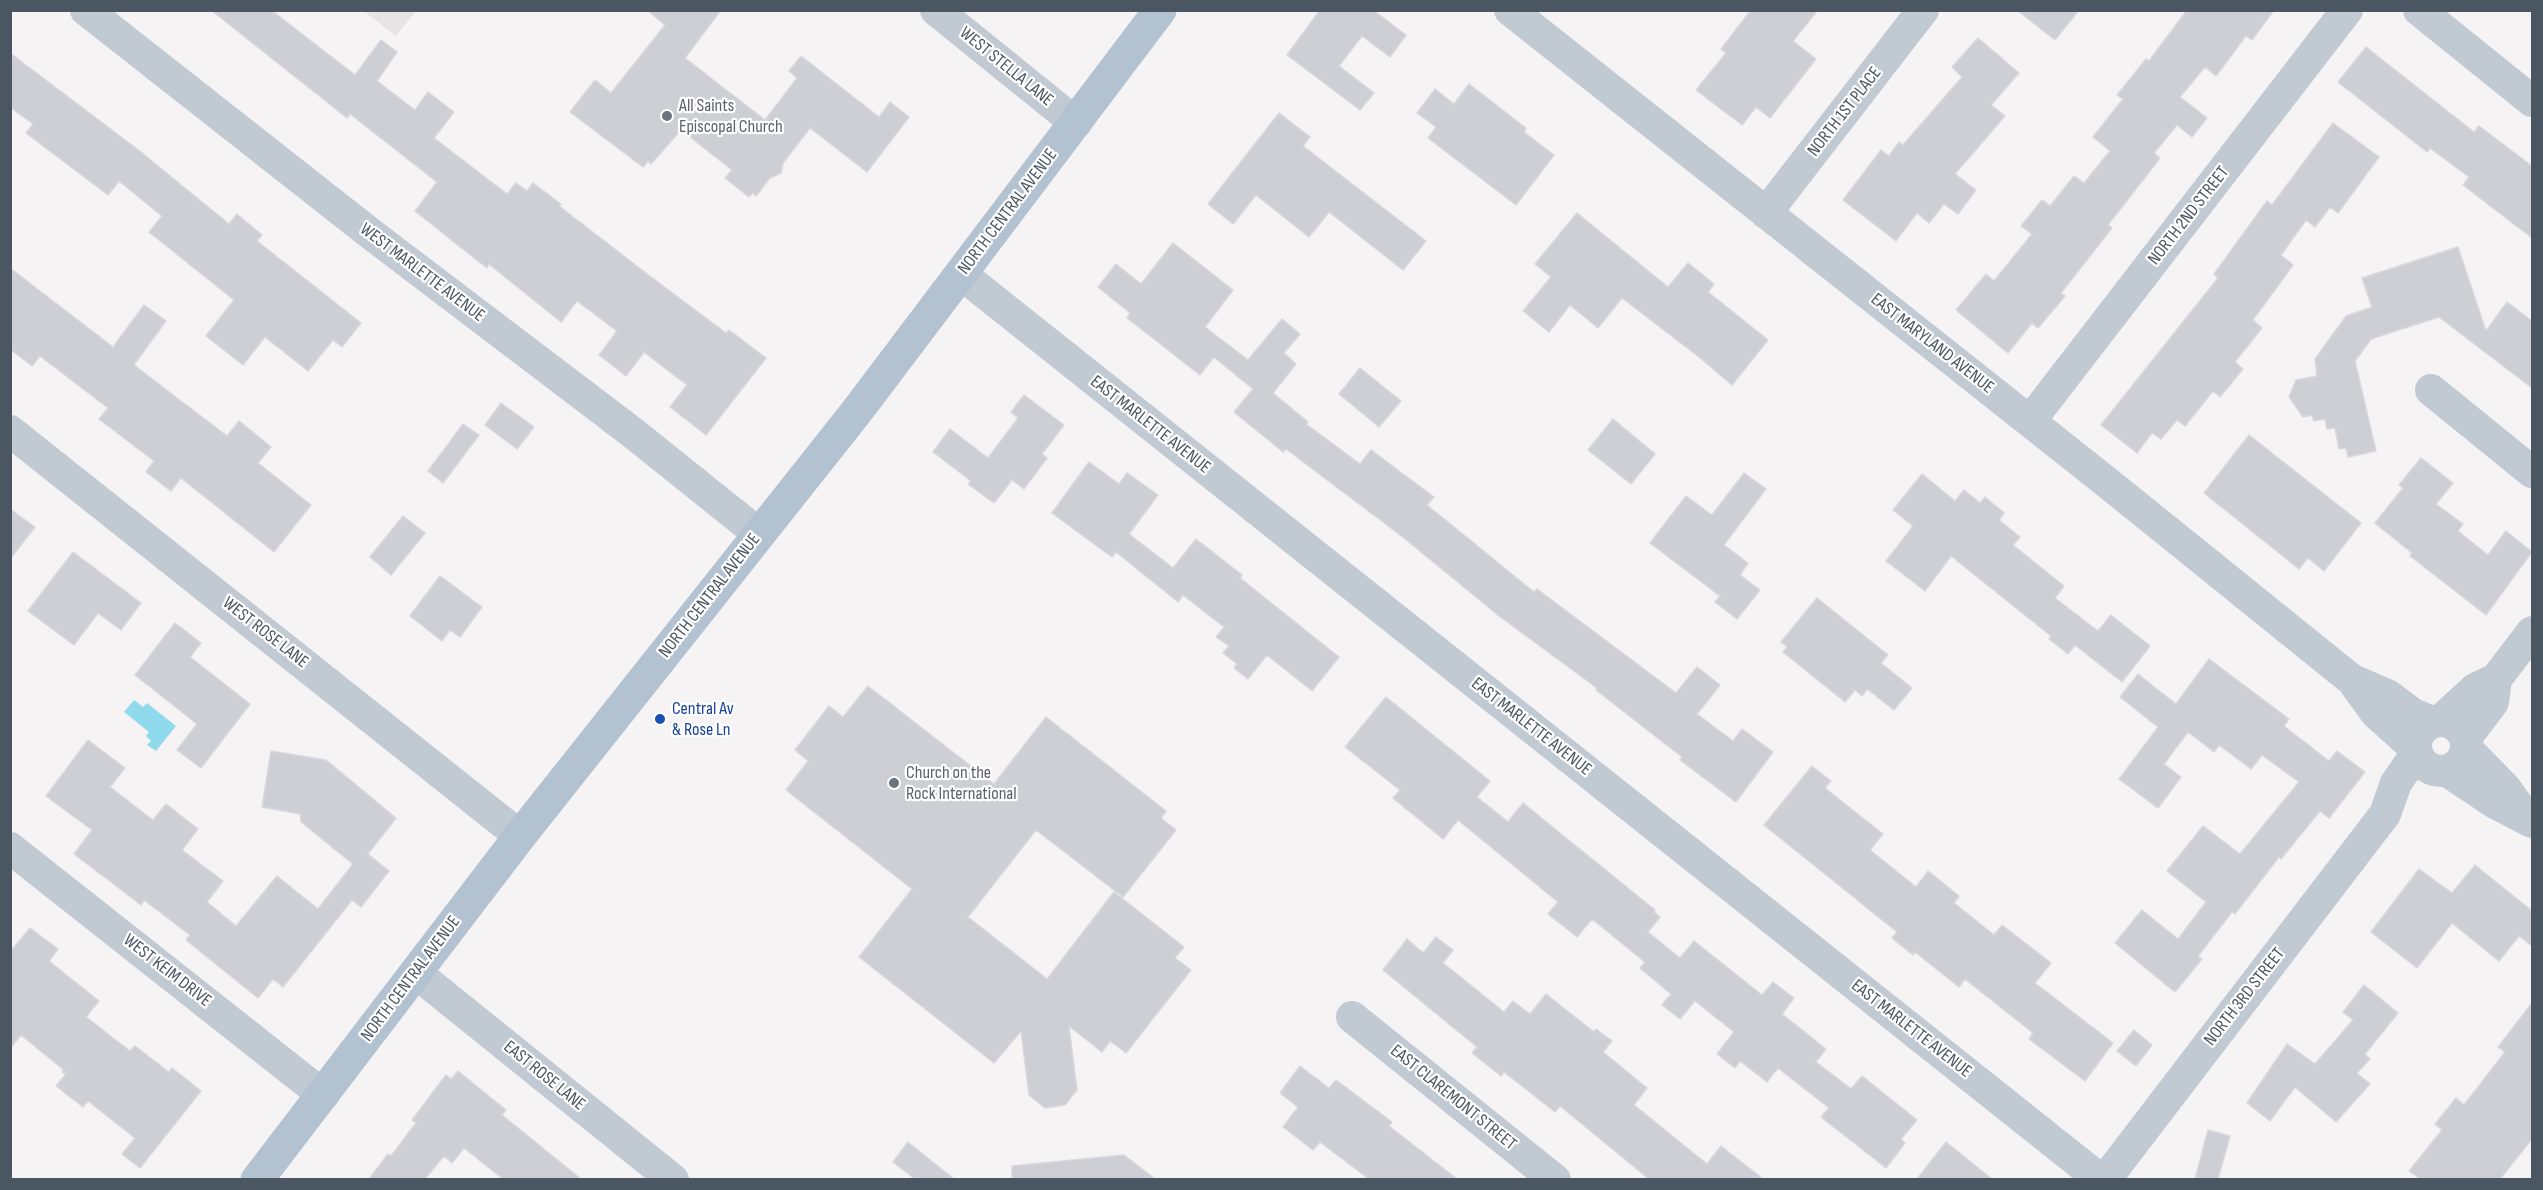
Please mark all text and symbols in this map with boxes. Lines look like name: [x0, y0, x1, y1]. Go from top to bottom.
street label: WEST STELLA LANE: [955, 23, 1057, 111]
street label: NORTH 1ST PLACE: [1803, 63, 1887, 161]
place label: All Saints Episcopal Church: [679, 95, 783, 138]
marker: All Saints Episcopal Church: [660, 109, 674, 123]
street label: NORTH CENTRAL AVENUE: [954, 145, 1062, 279]
street label: NORTH 2ND STREET: [2144, 162, 2234, 270]
street label: WEST MARLETTE AVENUE: [355, 219, 489, 327]
street label: EAST MARYLAND AVENUE: [1866, 289, 1998, 399]
street label: EAST MARLETTE AVENUE: [1086, 371, 1214, 479]
street label: NORTH CENTRAL AVENUE: [655, 530, 765, 662]
street label: WEST ROSE LANE: [218, 593, 312, 673]
street label: EAST MARLETTE AVENUE: [1467, 673, 1595, 781]
place label: Central Av & Rose Ln: [672, 698, 734, 740]
marker: Central Av & Rose Ln: [653, 712, 667, 726]
place label: Church on the Rock International: [906, 762, 1017, 804]
marker: Church on the Rock International: [887, 776, 901, 790]
street label: NORTH CENTRAL AVENUE: [357, 912, 465, 1046]
street label: WEST KEIM DRIVE: [119, 930, 215, 1012]
street label: NORTH 3RD STREET: [2200, 944, 2290, 1050]
street label: EAST MARLETTE AVENUE: [1847, 975, 1975, 1083]
street label: EAST ROSE LANE: [499, 1037, 589, 1115]
street label: EAST CLAREMONT STREET: [1386, 1041, 1520, 1155]

